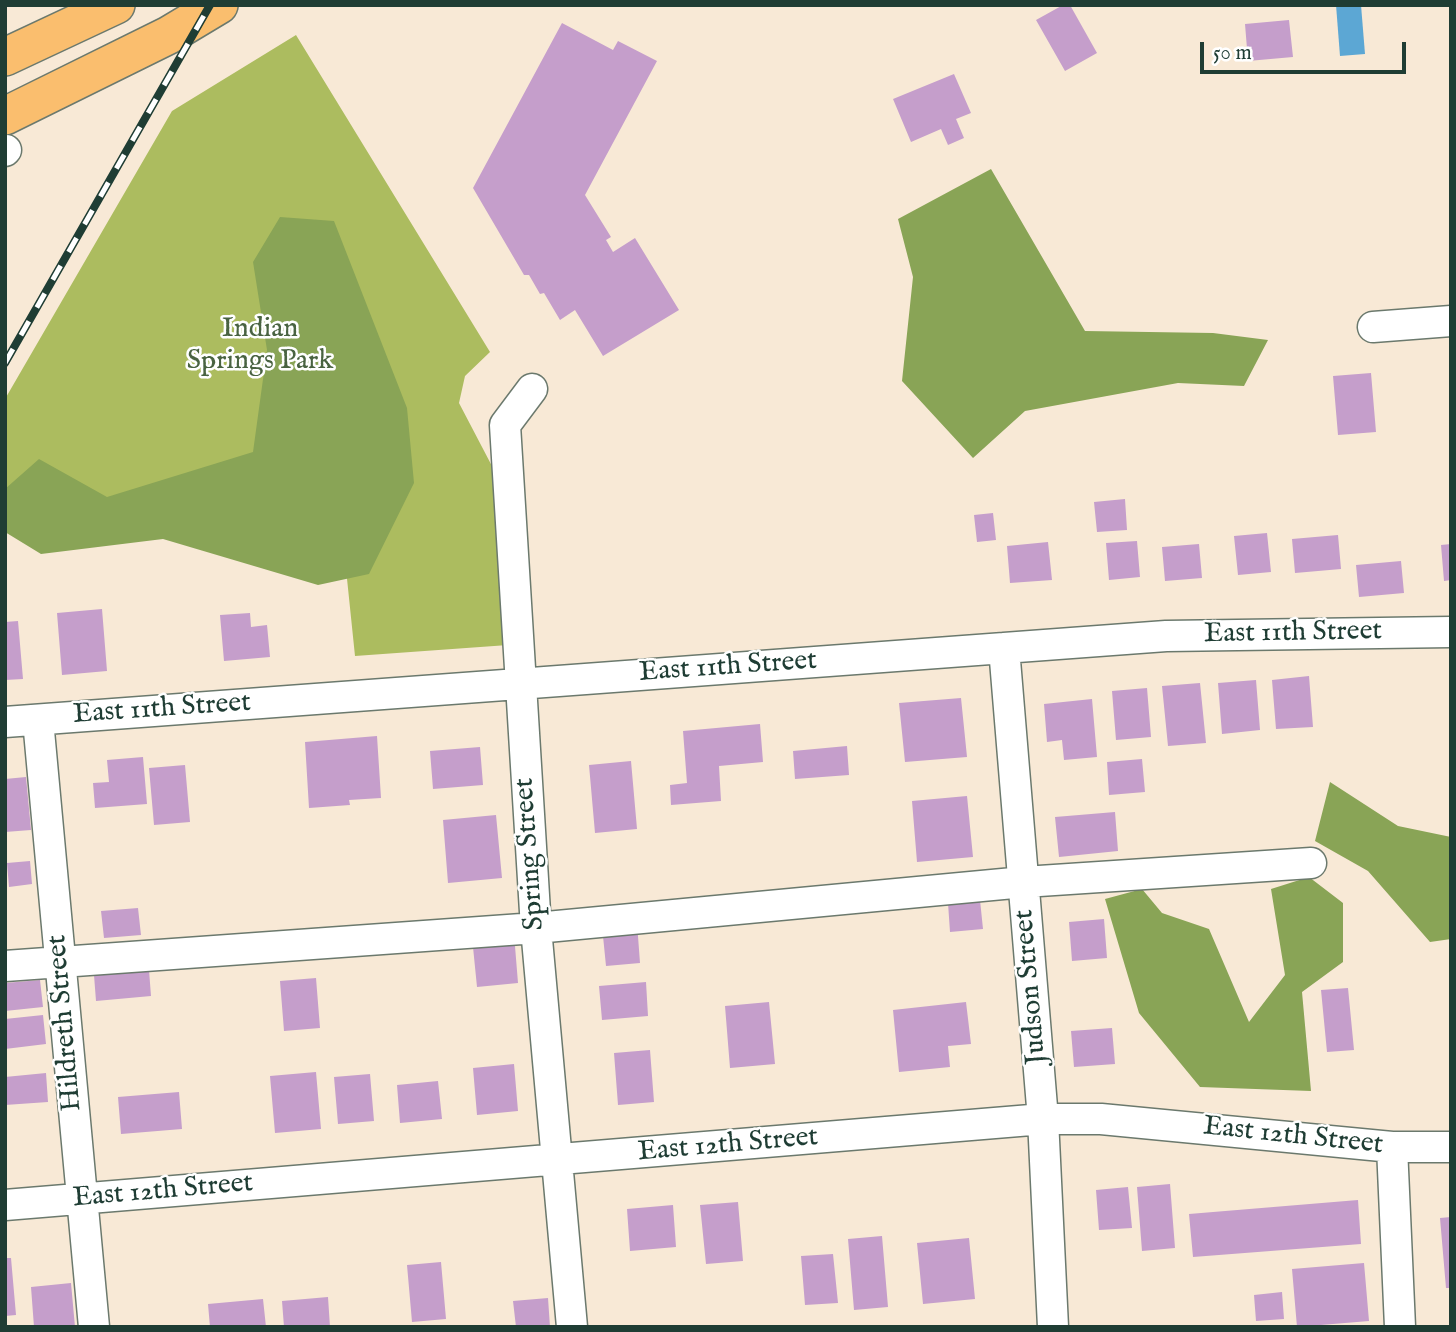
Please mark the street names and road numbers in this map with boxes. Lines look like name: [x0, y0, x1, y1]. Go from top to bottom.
street label: East 11th Street: [1204, 616, 1382, 652]
street label: East 11th Street: [638, 645, 818, 691]
street label: East 11th Street: [72, 687, 252, 733]
street label: Spring Street: [509, 777, 553, 931]
street label: Judson Street: [1008, 908, 1056, 1066]
street label: Hildreth Street: [42, 933, 90, 1113]
street label: East 12th Street: [1201, 1111, 1385, 1163]
street label: East 12th Street: [636, 1121, 820, 1171]
street label: East 12th Street: [71, 1167, 255, 1217]

